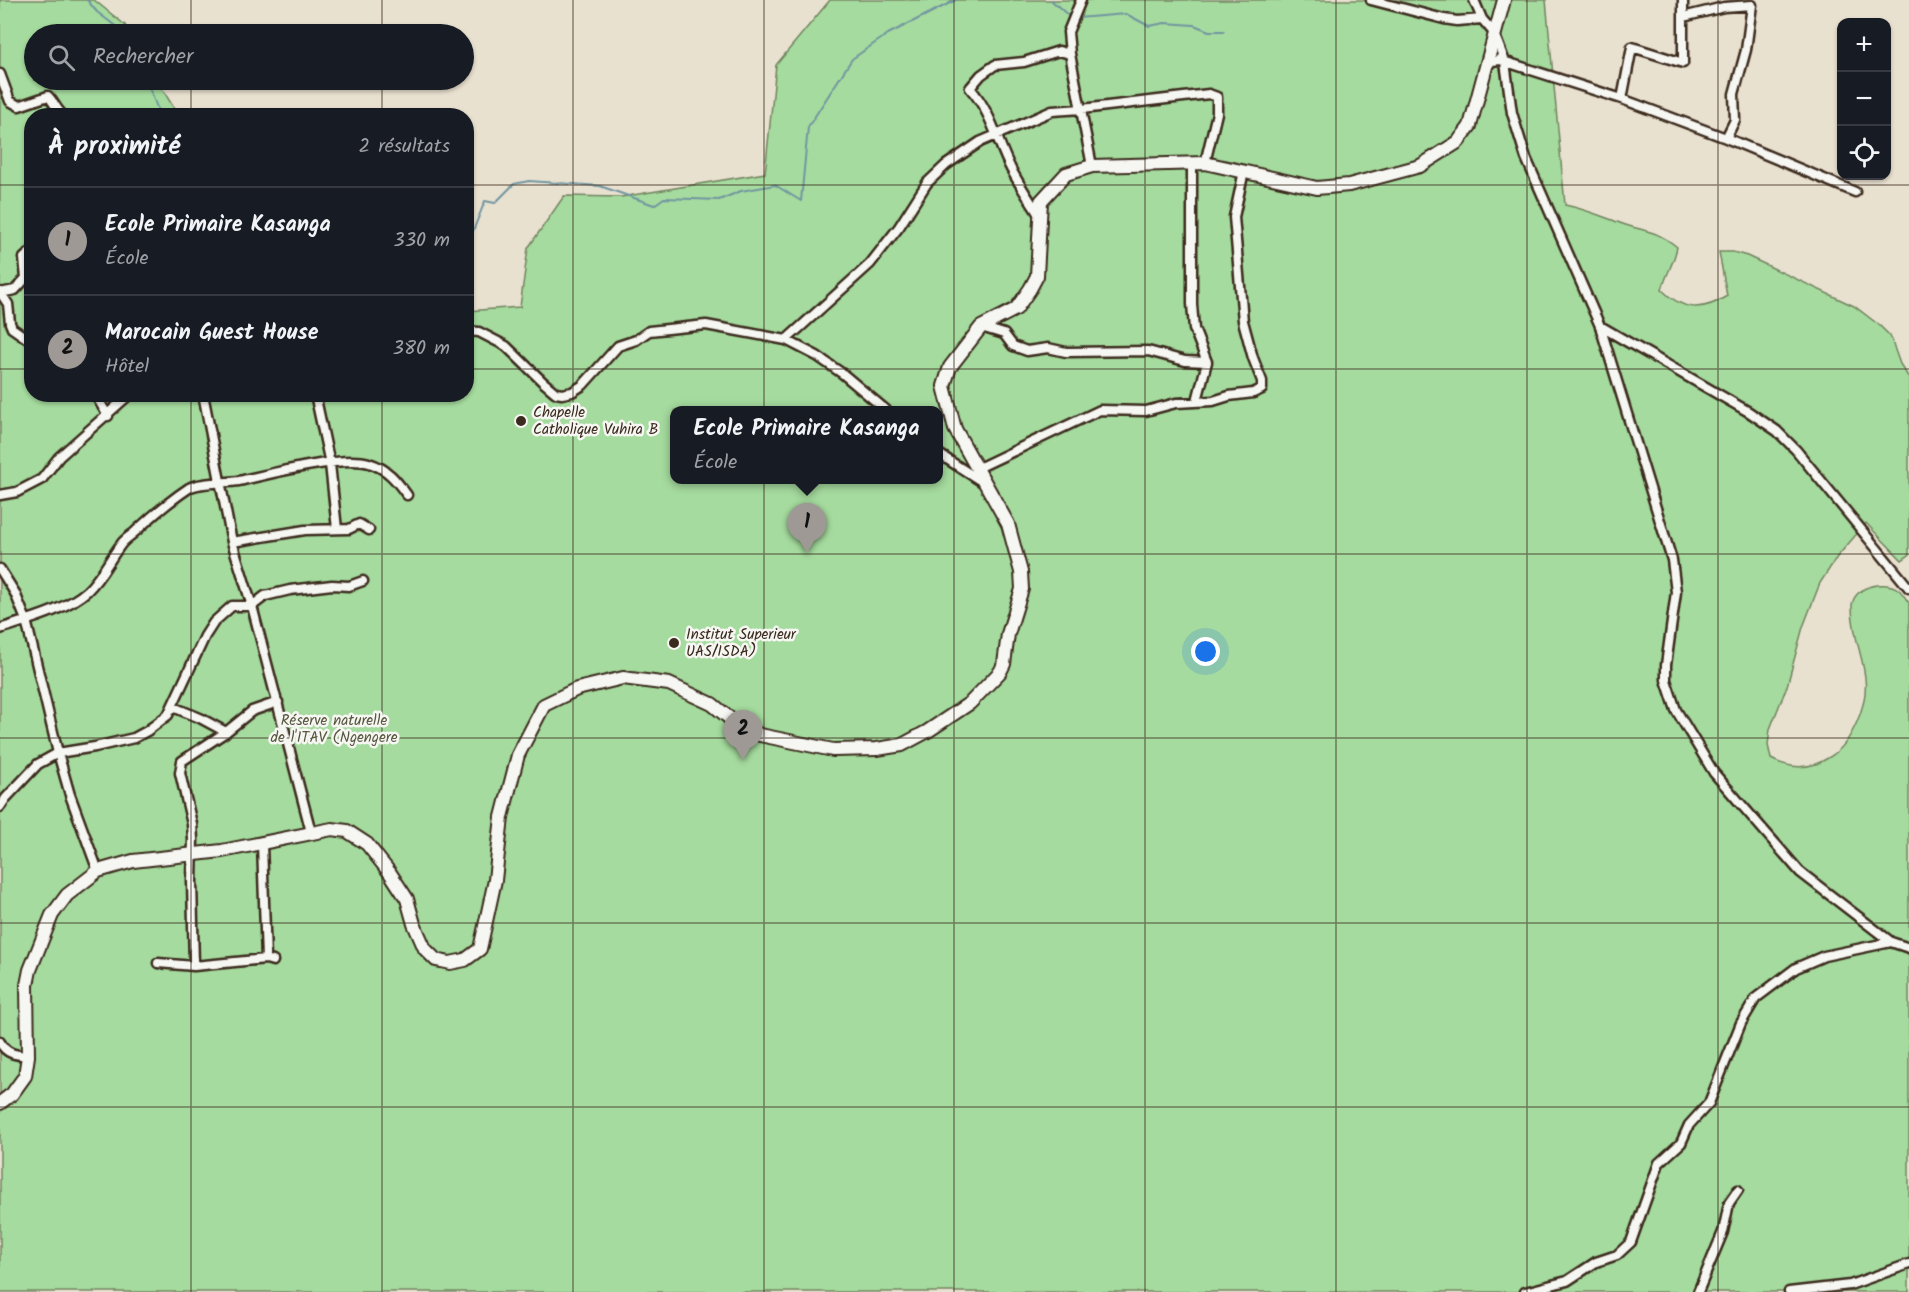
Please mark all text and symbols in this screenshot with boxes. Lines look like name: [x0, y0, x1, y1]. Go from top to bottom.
map controls: [1837, 18, 1891, 180]
button: +: [1837, 18, 1891, 72]
search box: [24, 24, 474, 90]
text: Rechercher: [93, 40, 193, 75]
icon: search: [45, 41, 78, 74]
button: −: [1837, 72, 1891, 126]
text: À proximité: [48, 126, 180, 168]
button: locate: [1837, 126, 1891, 180]
text: 2 résultats: [359, 131, 450, 163]
text: Ecole Primaire Kasanga: [105, 208, 331, 243]
text: 1: [64, 225, 71, 257]
text: 330 m: [393, 225, 450, 257]
text: École: [105, 243, 149, 275]
text: Marocain Guest House: [105, 316, 319, 351]
text: 2: [62, 333, 73, 365]
text: 380 m: [393, 333, 450, 365]
text: Hôtel: [105, 351, 149, 383]
place label: Chapelle Catholique Vuhira B: [533, 401, 658, 442]
popup: [670, 406, 943, 484]
text: Ecole Primaire Kasanga: [694, 412, 919, 447]
marker: Chapelle Catholique Vuhira B: [514, 414, 528, 428]
text: École: [694, 447, 737, 479]
pin: 1: [788, 504, 826, 553]
place label: Institut Superieur UAS/ISDA): [686, 623, 797, 664]
marker: Institut Superieur UAS/ISDA): [667, 636, 681, 650]
your location: [1191, 637, 1220, 666]
park label: Réserve naturelle de l'ITAV (Ngengere: [271, 709, 398, 750]
pin: 2: [724, 710, 762, 760]

